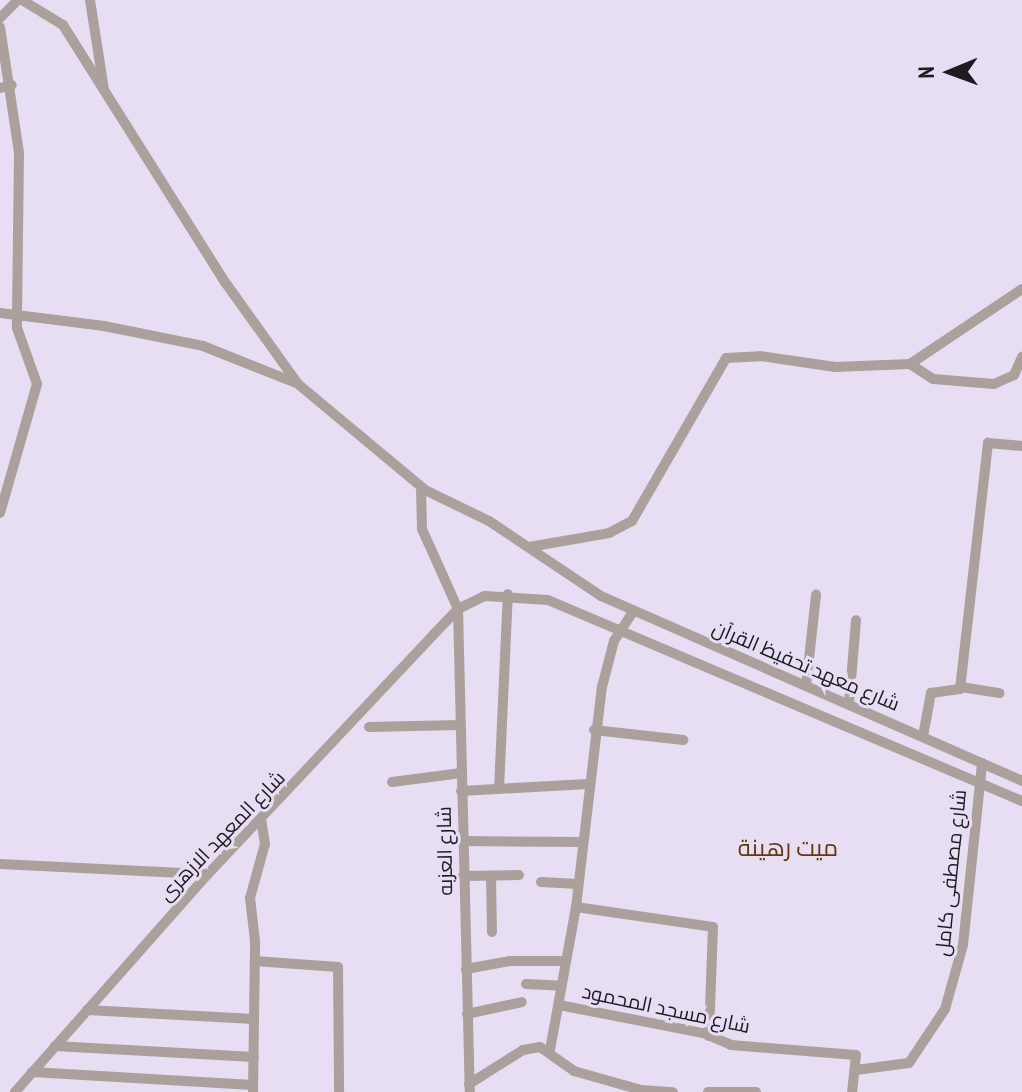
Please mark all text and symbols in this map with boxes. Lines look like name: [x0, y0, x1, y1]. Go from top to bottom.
north arrow: [910, 32, 990, 112]
text: N: [912, 66, 940, 79]
street label: شارع معهد تحفيظ القرآن: [709, 616, 903, 716]
street label: شارع المعهد الازهرى: [154, 766, 290, 906]
street label: شارع مصطفى كامل: [930, 788, 972, 958]
street label: شارع العزبه: [432, 806, 458, 896]
district label: ميت رهينة: [738, 834, 838, 862]
street label: شارع مسجد المحمود: [580, 979, 752, 1039]

